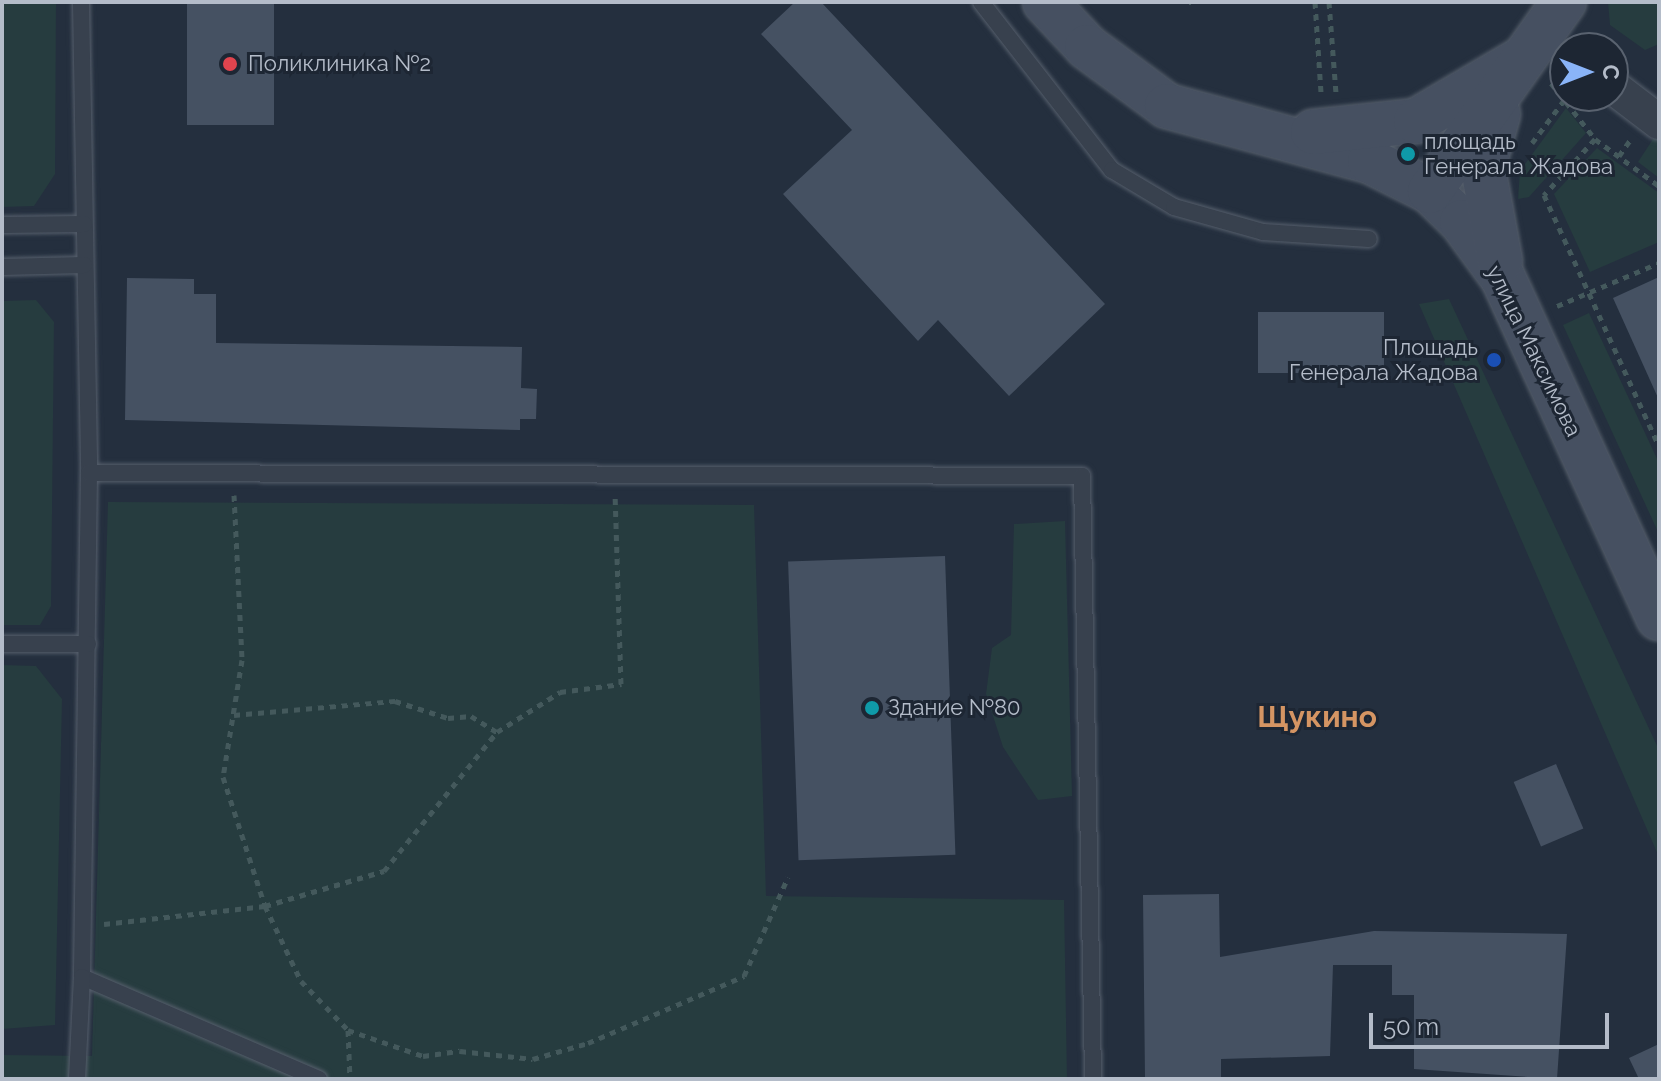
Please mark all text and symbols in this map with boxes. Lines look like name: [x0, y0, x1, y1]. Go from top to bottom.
north arrow: [1549, 32, 1629, 112]
place label: Поликлиника №2: [248, 51, 431, 77]
marker: Поликлиника №2: [219, 53, 241, 75]
text: С: [1598, 64, 1624, 80]
place label: площадь Генерала Жадова: [1424, 128, 1613, 180]
marker: площадь Генерала Жадова: [1399, 145, 1417, 163]
street label: улица Максимова: [1481, 261, 1587, 441]
place label: Площадь Генерала Жадова: [1289, 334, 1478, 386]
marker: Площадь Генерала Жадова: [1485, 351, 1503, 369]
place label: Здание №80: [888, 695, 1020, 721]
marker: Здание №80: [863, 699, 881, 717]
district label: Щукино: [1257, 699, 1377, 735]
scale bar: [1373, 997, 1613, 1047]
text: 50 m: [1383, 1012, 1439, 1041]

